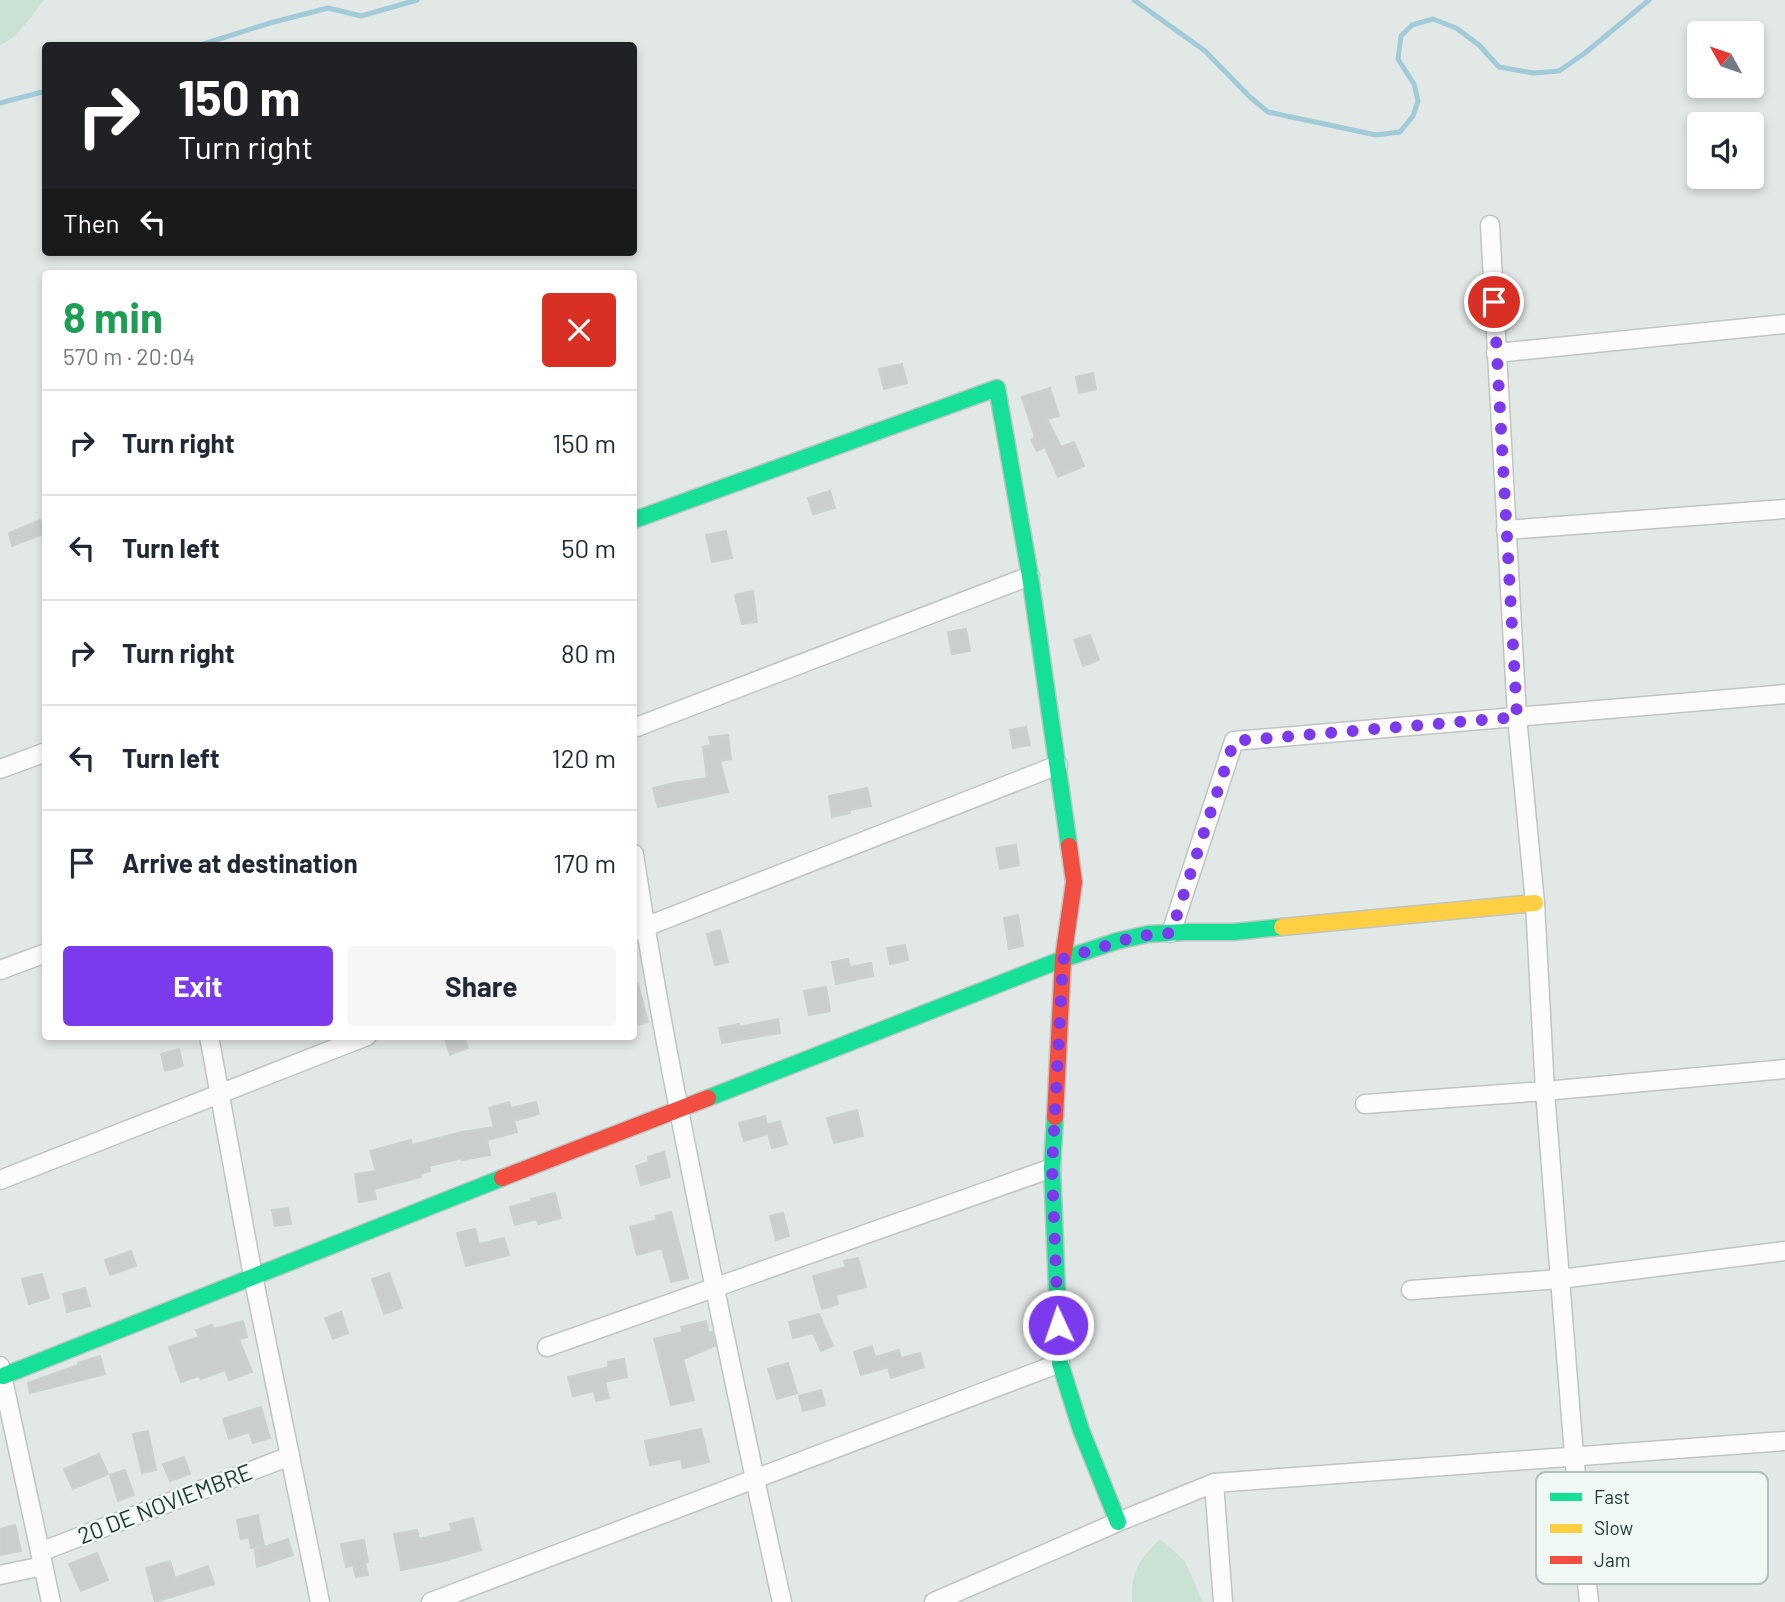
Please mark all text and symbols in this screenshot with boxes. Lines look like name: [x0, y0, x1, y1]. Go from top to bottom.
north arrow: [1687, 21, 1764, 98]
map controls: [1687, 21, 1764, 189]
text: 150 m: [178, 67, 300, 126]
icon: right: [63, 70, 154, 161]
button: sound: [1687, 112, 1764, 189]
text: Turn right: [178, 127, 313, 165]
icon: left: [134, 203, 172, 241]
text: Then: [63, 207, 120, 238]
pin: [1464, 272, 1524, 332]
icon: arrive: [1475, 283, 1513, 321]
text: 8 min: [63, 291, 163, 341]
button: close: [542, 293, 616, 367]
text: 570 m · 20:04: [63, 342, 195, 370]
icon: right: [63, 424, 101, 462]
text: Turn right: [122, 427, 235, 458]
text: 150 m: [552, 427, 616, 458]
icon: left: [63, 529, 101, 567]
text: Turn left: [122, 532, 220, 563]
text: 50 m: [561, 532, 616, 563]
icon: right: [63, 634, 101, 672]
text: Turn right: [122, 637, 235, 668]
text: 80 m: [561, 637, 616, 668]
icon: left: [63, 739, 101, 777]
text: Turn left: [122, 742, 220, 773]
text: 120 m: [552, 742, 616, 773]
icon: arrive: [63, 844, 101, 882]
text: Arrive at destination: [122, 847, 358, 878]
text: 170 m: [553, 847, 616, 878]
button: Exit: [63, 946, 333, 1026]
button: Share: [347, 946, 616, 1026]
position arrow: [1021, 1288, 1095, 1362]
street label: 20 DE NOVIEMBRE: [73, 1457, 256, 1549]
legend: [1536, 1472, 1768, 1584]
text: Fast: [1594, 1485, 1630, 1508]
text: Slow: [1594, 1516, 1633, 1539]
text: Jam: [1594, 1548, 1630, 1571]

